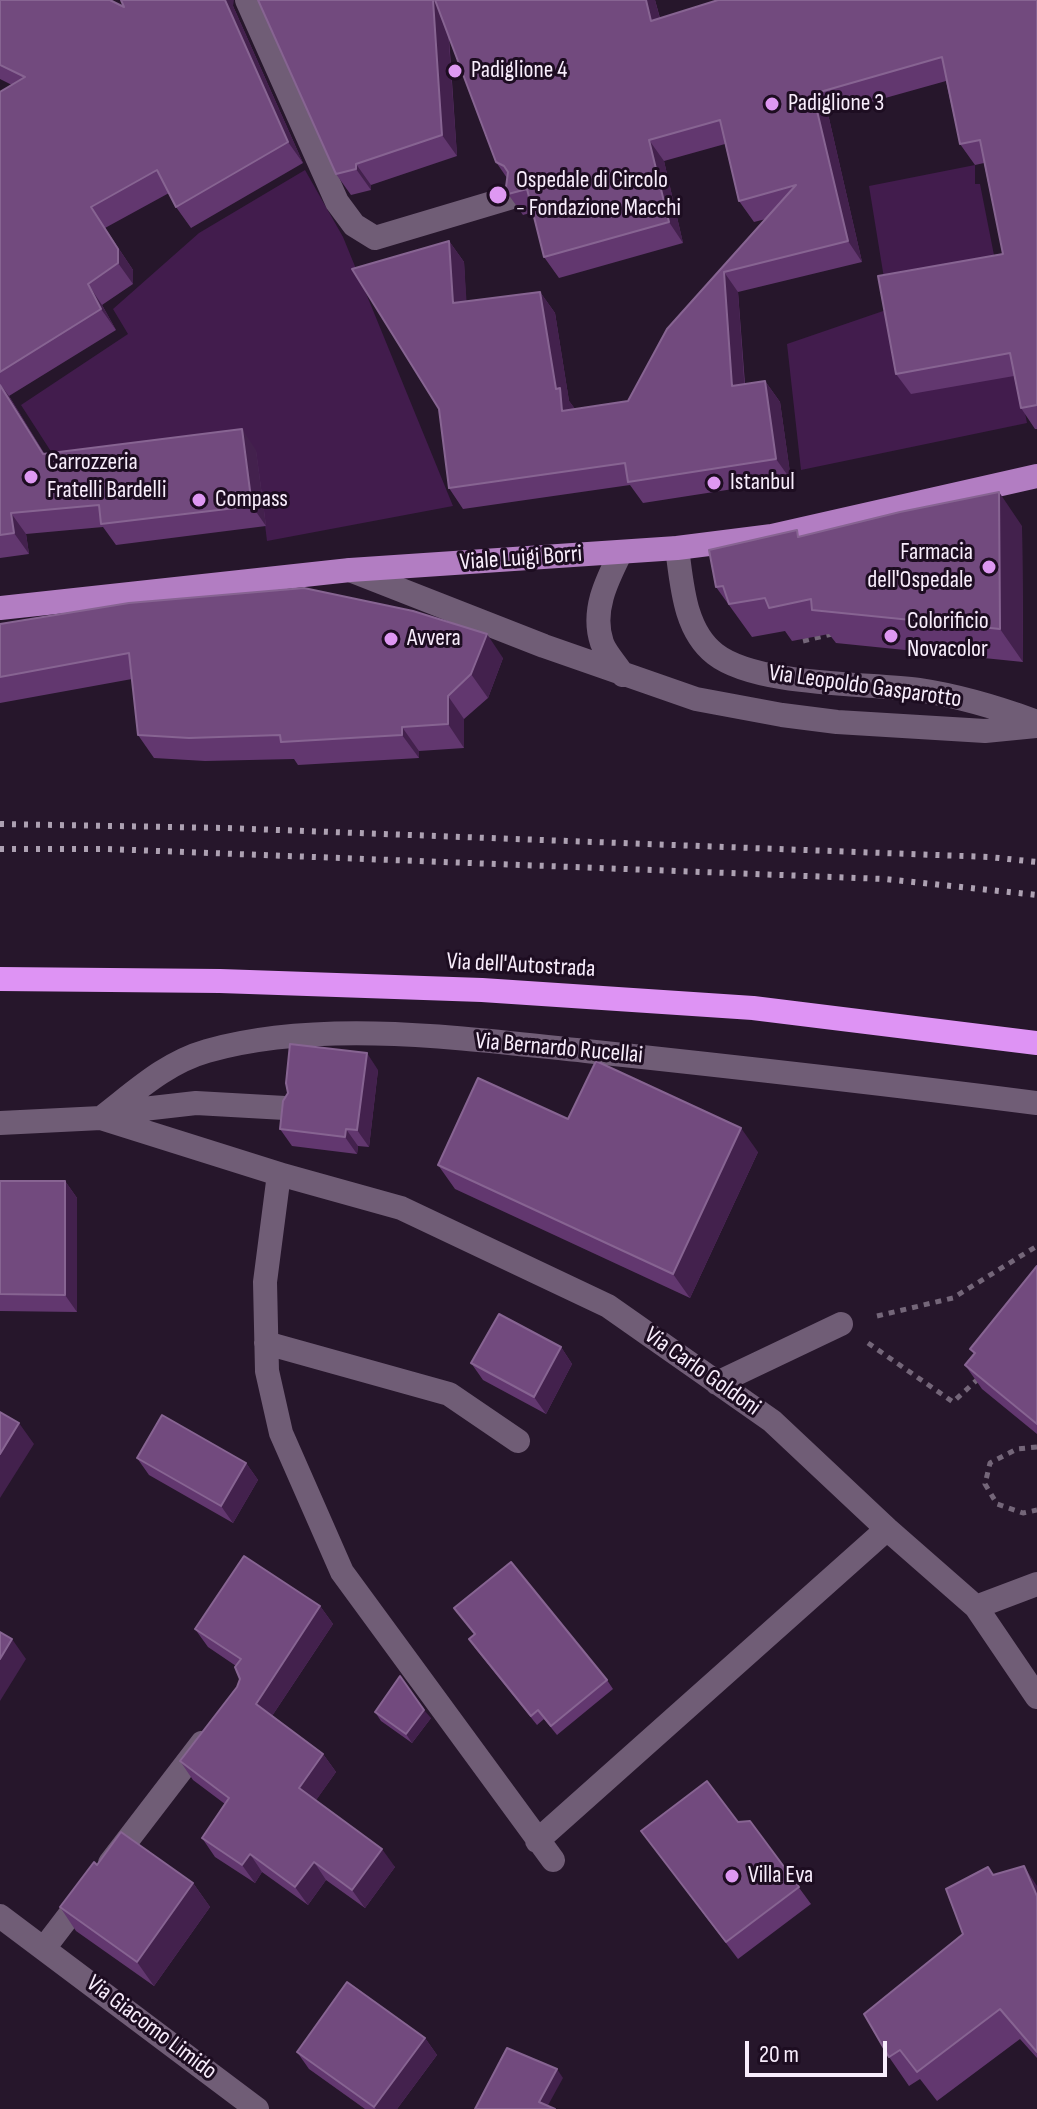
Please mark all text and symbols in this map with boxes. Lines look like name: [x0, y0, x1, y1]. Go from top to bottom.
place label: Padiglione 4: [471, 57, 567, 85]
marker: Padiglione 4: [446, 62, 464, 80]
place label: Padiglione 3: [788, 90, 884, 118]
marker: Padiglione 3: [763, 95, 781, 113]
place label: Ospedale di Circolo - Fondazione Macchi: [516, 167, 681, 223]
marker: Ospedale di Circolo - Fondazione Macchi: [487, 184, 509, 206]
place label: Carrozzeria Fratelli Bardelli: [47, 449, 166, 505]
marker: Carrozzeria Fratelli Bardelli: [22, 468, 40, 486]
place label: Istanbul: [730, 469, 795, 497]
marker: Istanbul: [705, 474, 723, 492]
place label: Compass: [215, 486, 288, 514]
marker: Compass: [190, 491, 208, 509]
place label: Farmacia dell'Ospedale: [867, 539, 973, 595]
street label: Viale Luigi Borri: [459, 540, 583, 578]
marker: Farmacia dell'Ospedale: [980, 558, 998, 576]
place label: Colorificio Novacolor: [907, 608, 989, 664]
place label: Avvera: [407, 625, 461, 653]
marker: Colorificio Novacolor: [882, 627, 900, 645]
marker: Avvera: [382, 630, 400, 648]
street label: Via Leopoldo Gasparotto: [767, 659, 963, 715]
street label: Via dell'Autostrada: [446, 948, 596, 984]
street label: Via Bernardo Rucellai: [474, 1027, 644, 1071]
street label: Via Carlo Goldoni: [638, 1321, 766, 1423]
place label: Villa Eva: [748, 1862, 813, 1890]
marker: Villa Eva: [723, 1867, 741, 1885]
street label: Via Giacomo Limido: [80, 1970, 222, 2086]
scale bar: [749, 2025, 891, 2075]
text: 20 m: [759, 2040, 799, 2069]

